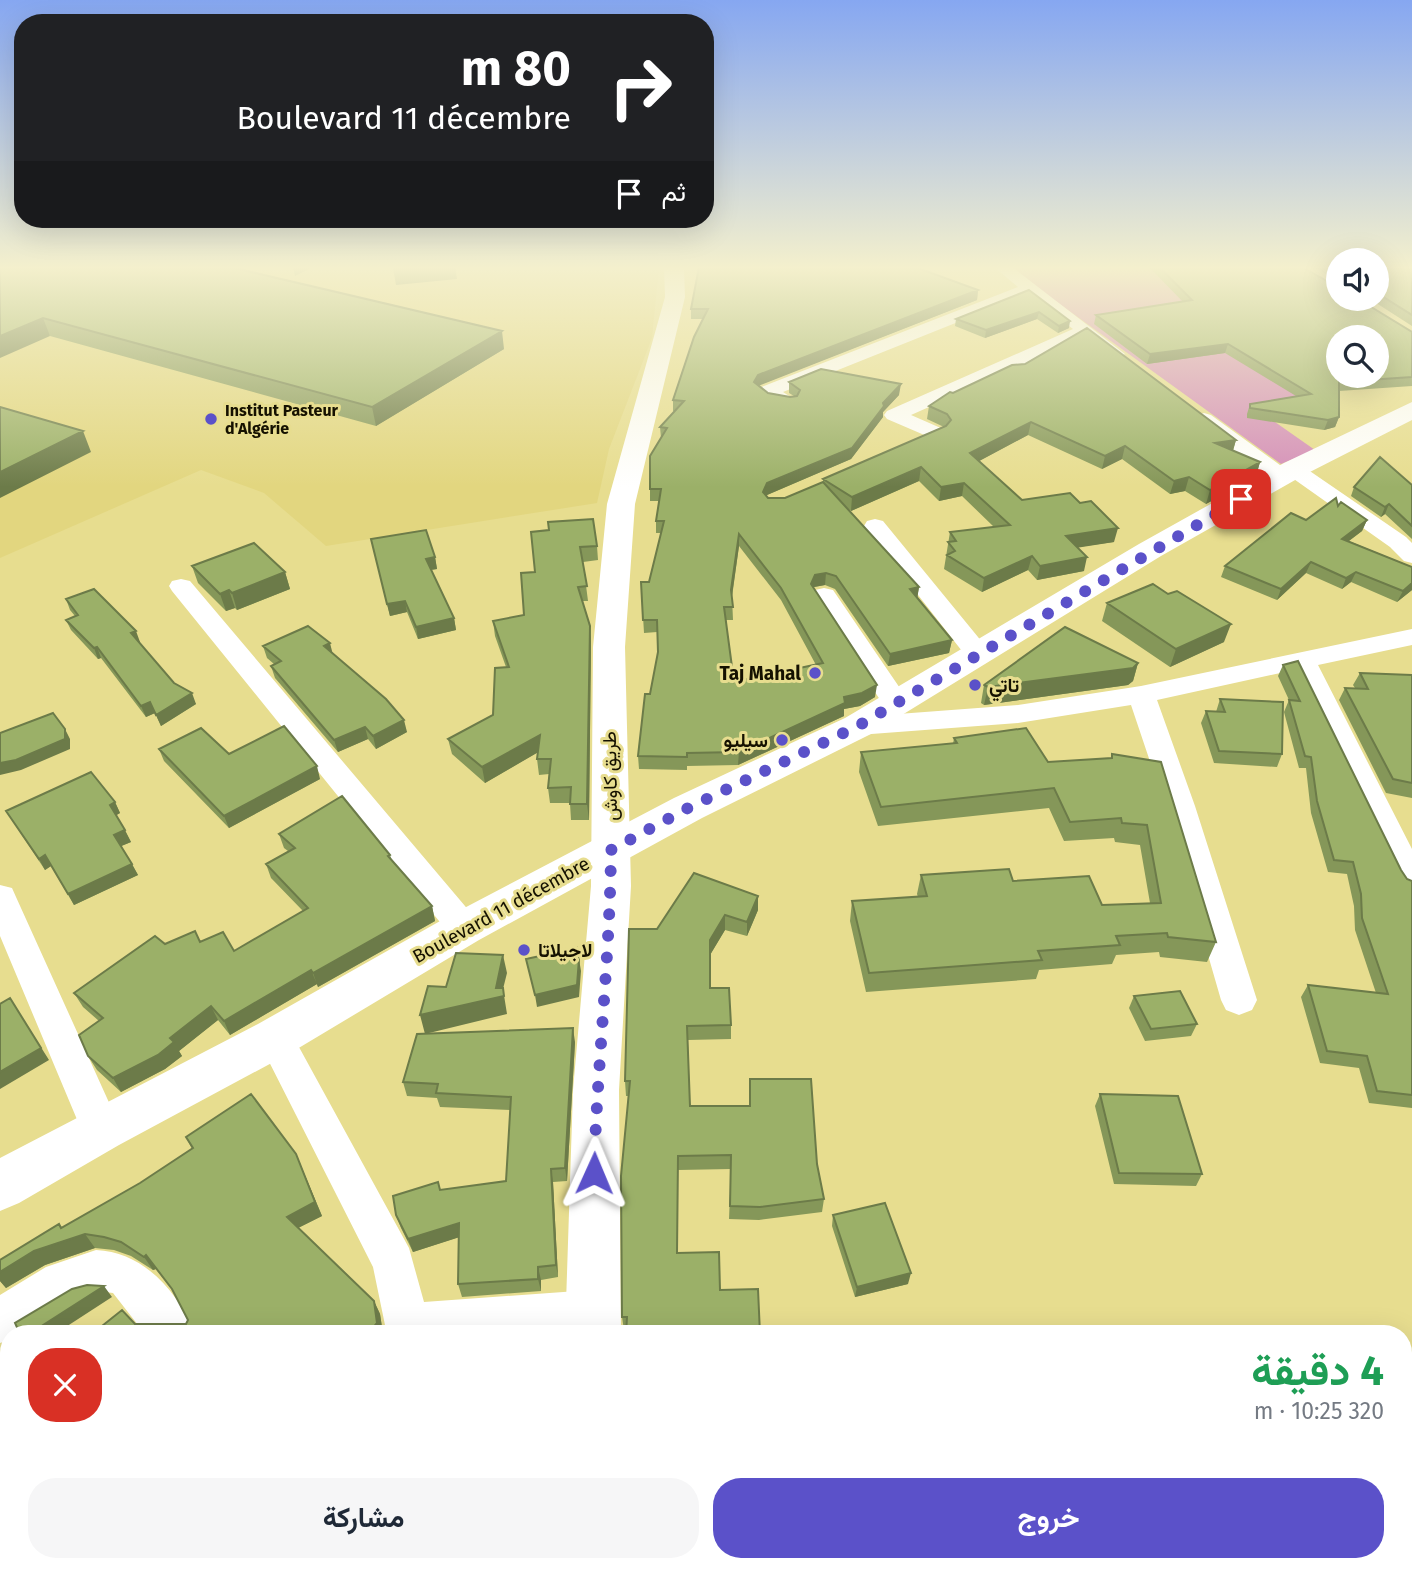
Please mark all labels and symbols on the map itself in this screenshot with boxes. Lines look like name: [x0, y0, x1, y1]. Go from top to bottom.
place label: Institut Pasteur d'Algérie: [225, 401, 339, 438]
marker: Institut Pasteur d'Algérie: [203, 411, 219, 427]
pin: [1211, 469, 1271, 529]
place label: Taj Mahal: [719, 662, 801, 685]
marker: Taj Mahal: [807, 665, 823, 681]
place label: تاتي: [989, 674, 1019, 702]
marker: تاتي: [967, 677, 983, 693]
place label: سيليو: [723, 729, 768, 753]
street label: طريق كاوش: [598, 731, 622, 821]
marker: سيليو: [774, 732, 790, 748]
street label: Boulevard 11 décembre: [409, 852, 593, 968]
place label: لاجيلاتا: [538, 939, 592, 962]
marker: لاجيلاتا: [516, 942, 532, 958]
position arrow: [557, 1136, 631, 1210]

